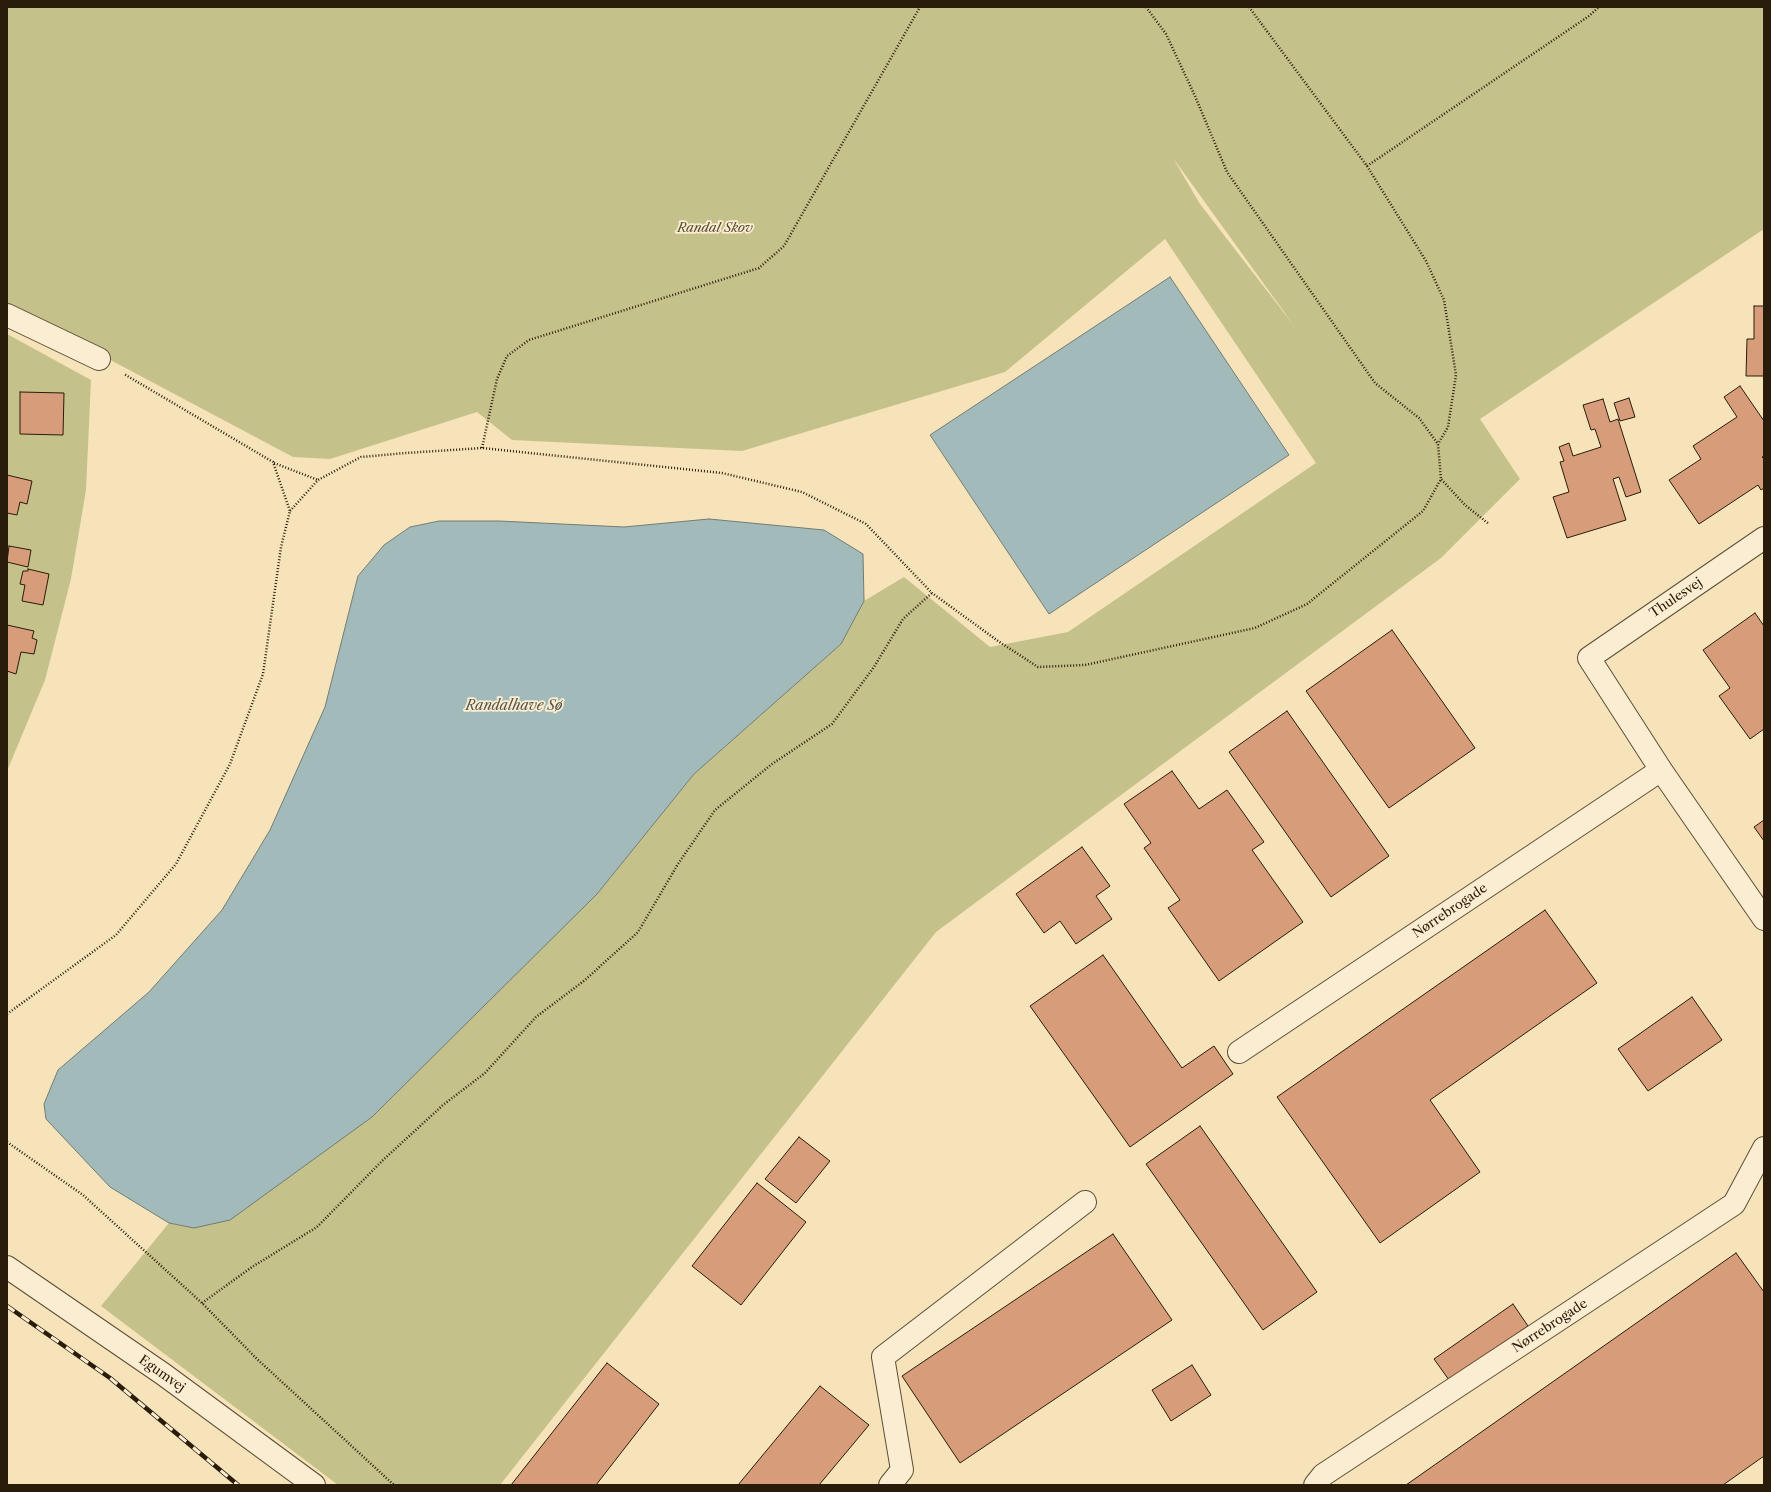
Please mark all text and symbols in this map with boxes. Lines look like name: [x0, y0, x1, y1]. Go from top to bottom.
park label: Randal Skov: [677, 220, 753, 236]
street label: Thulesvej: [1647, 575, 1705, 621]
water label: Randalhave Sø: [466, 698, 562, 714]
street label: Nørrebrogade: [1410, 880, 1490, 942]
street label: Nørrebrogade: [1509, 1296, 1591, 1356]
street label: Egumvej: [136, 1352, 188, 1396]

